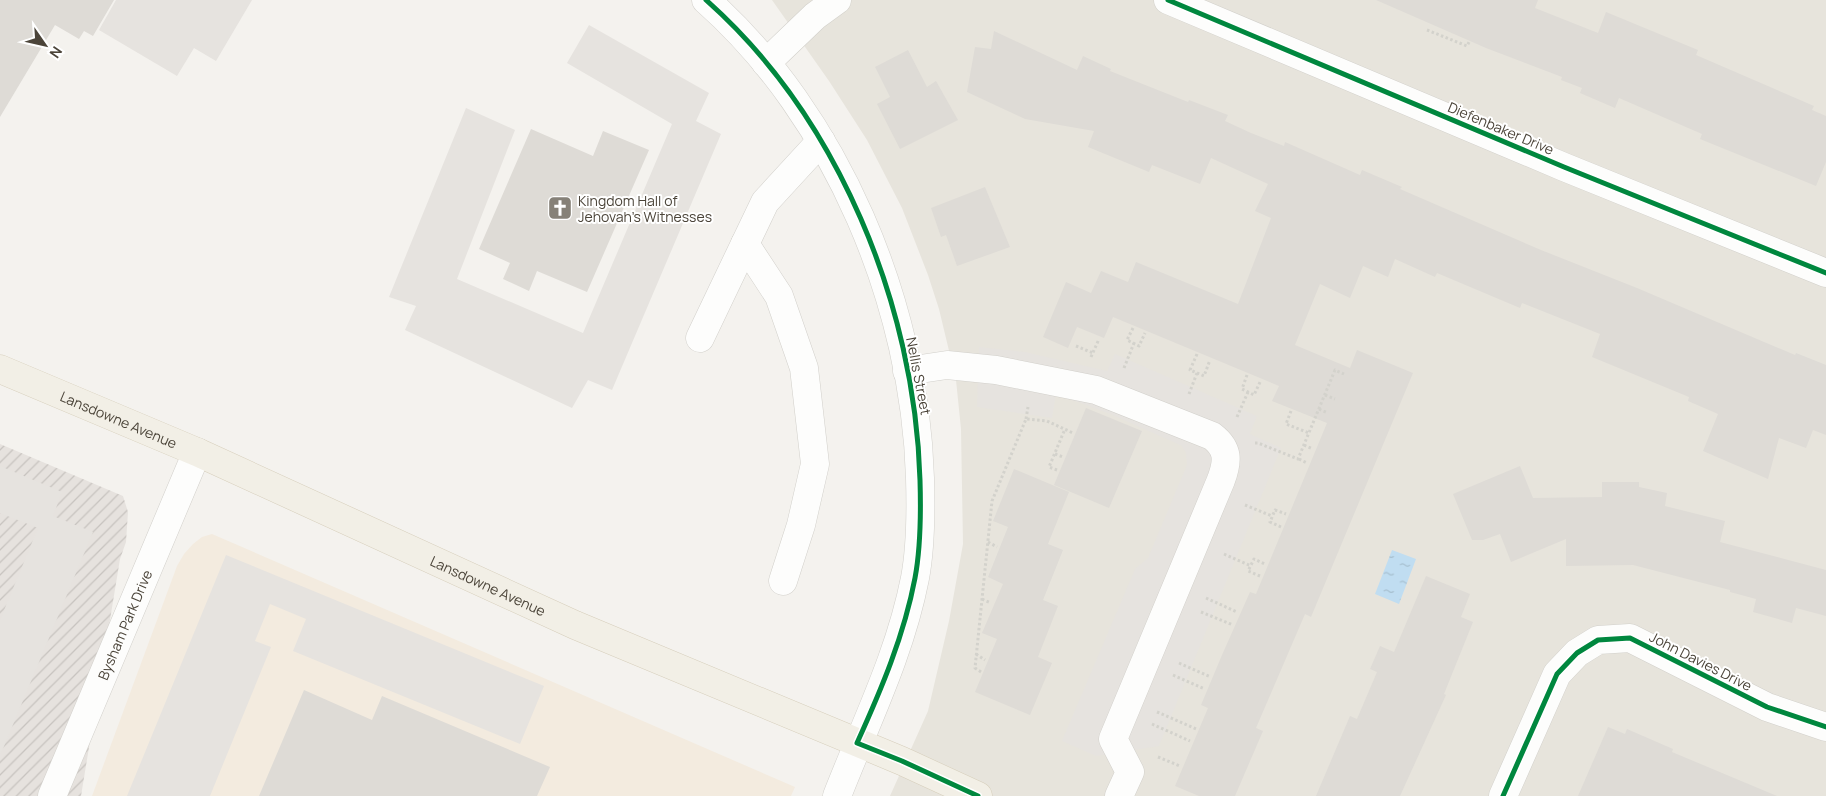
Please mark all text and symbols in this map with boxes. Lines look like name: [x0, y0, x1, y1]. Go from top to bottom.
north arrow: [20, 20, 70, 70]
text: N: [46, 43, 67, 62]
street label: Diefenbaker Drive: [1445, 97, 1557, 159]
place label: Kingdom Hall of Jehovah's Witnesses: [578, 191, 712, 226]
church icon: Kingdom Hall of Jehovah's Witnesses: [547, 195, 573, 221]
street label: Nellis Street: [902, 335, 936, 417]
street label: Lansdowne Avenue: [58, 386, 180, 452]
street label: Lansdowne Avenue: [427, 551, 549, 620]
street label: Bysham Park Drive: [93, 567, 156, 683]
street label: John Davies Drive: [1647, 627, 1755, 695]

